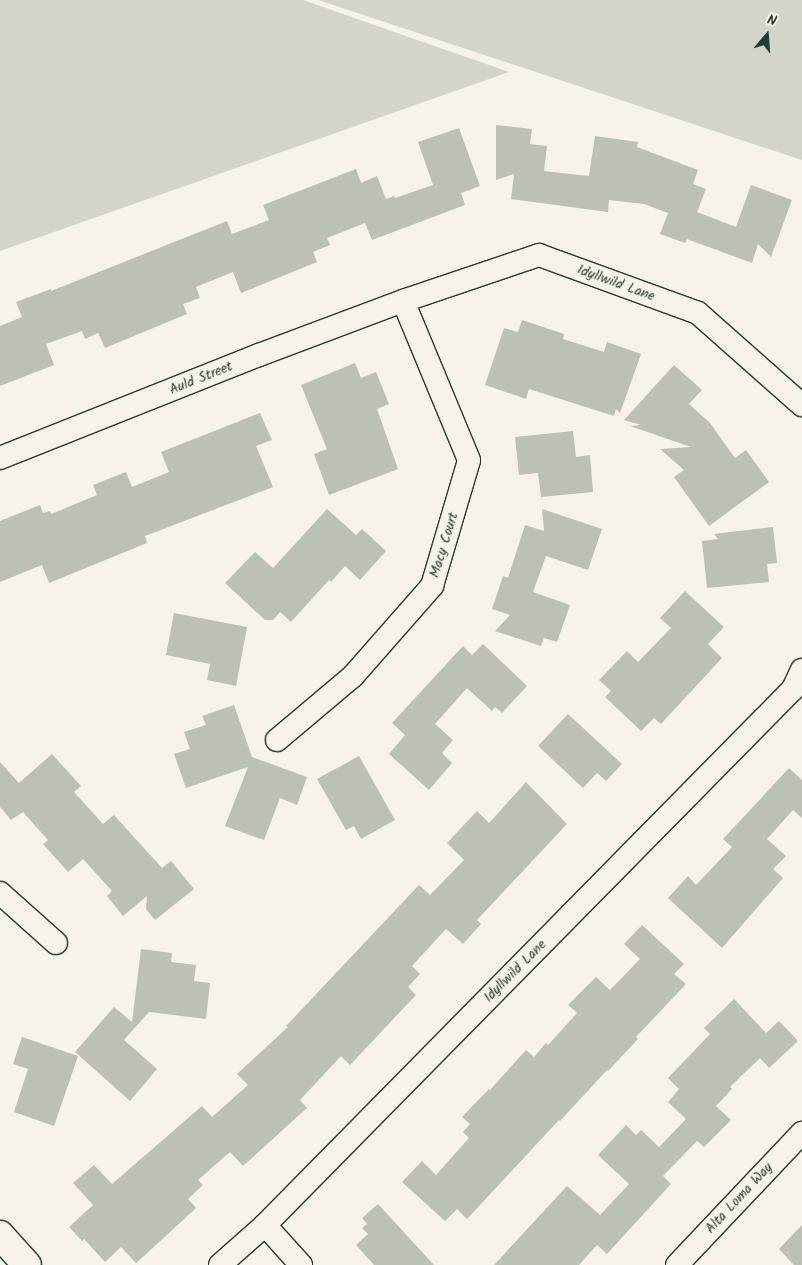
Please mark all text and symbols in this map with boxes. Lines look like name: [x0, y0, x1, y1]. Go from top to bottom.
text: N: [764, 9, 779, 33]
north arrow: [742, 10, 792, 60]
street label: Idyllwild Lane: [575, 261, 657, 305]
street label: Auld Street: [167, 358, 235, 398]
street label: Macy Court: [426, 510, 462, 580]
street label: Idyllwild Lane: [480, 936, 550, 1006]
street label: Alta Loma Way: [702, 1159, 776, 1237]

